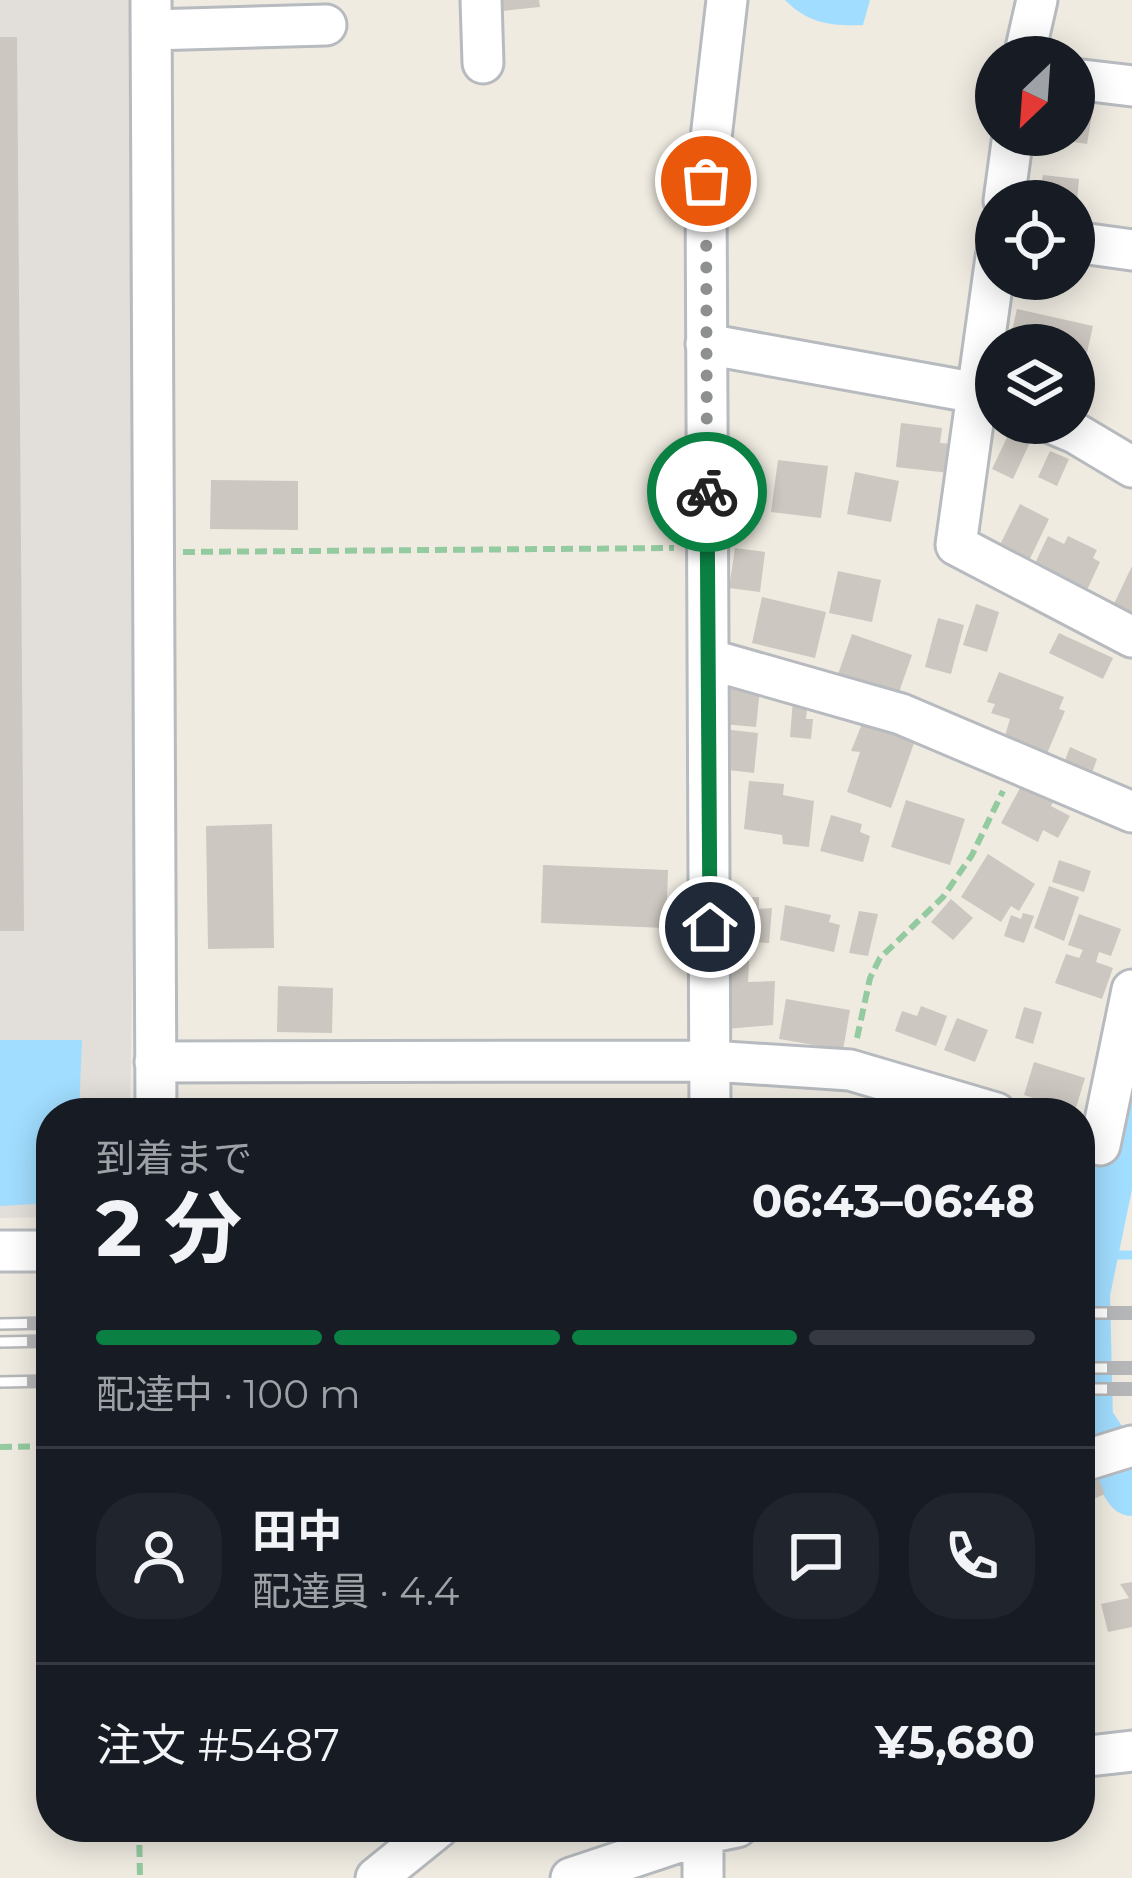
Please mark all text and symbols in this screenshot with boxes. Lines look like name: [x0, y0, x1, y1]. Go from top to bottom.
north arrow: [975, 36, 1095, 156]
map controls: [975, 36, 1095, 444]
pin: [655, 130, 757, 232]
icon: bag: [673, 148, 739, 214]
button: locate: [975, 180, 1095, 300]
button: layers: [975, 324, 1095, 444]
courier: [647, 432, 767, 552]
icon: bike: [674, 459, 740, 525]
pin: [659, 876, 761, 978]
icon: home: [677, 894, 743, 960]
text: 到着まで: [96, 1134, 252, 1182]
text: 06:43–06:48: [752, 1173, 1035, 1228]
text: 2 分: [96, 1180, 242, 1276]
text: 配達中 · 100 m: [96, 1370, 361, 1418]
button: person: [96, 1493, 222, 1619]
button: chat: [753, 1493, 879, 1619]
button: phone: [909, 1493, 1035, 1619]
text: 田中: [252, 1503, 342, 1558]
text: 配達員 · 4.4: [252, 1567, 459, 1615]
text: ¥5,680: [875, 1714, 1035, 1769]
text: 注文 #5487: [96, 1717, 340, 1772]

